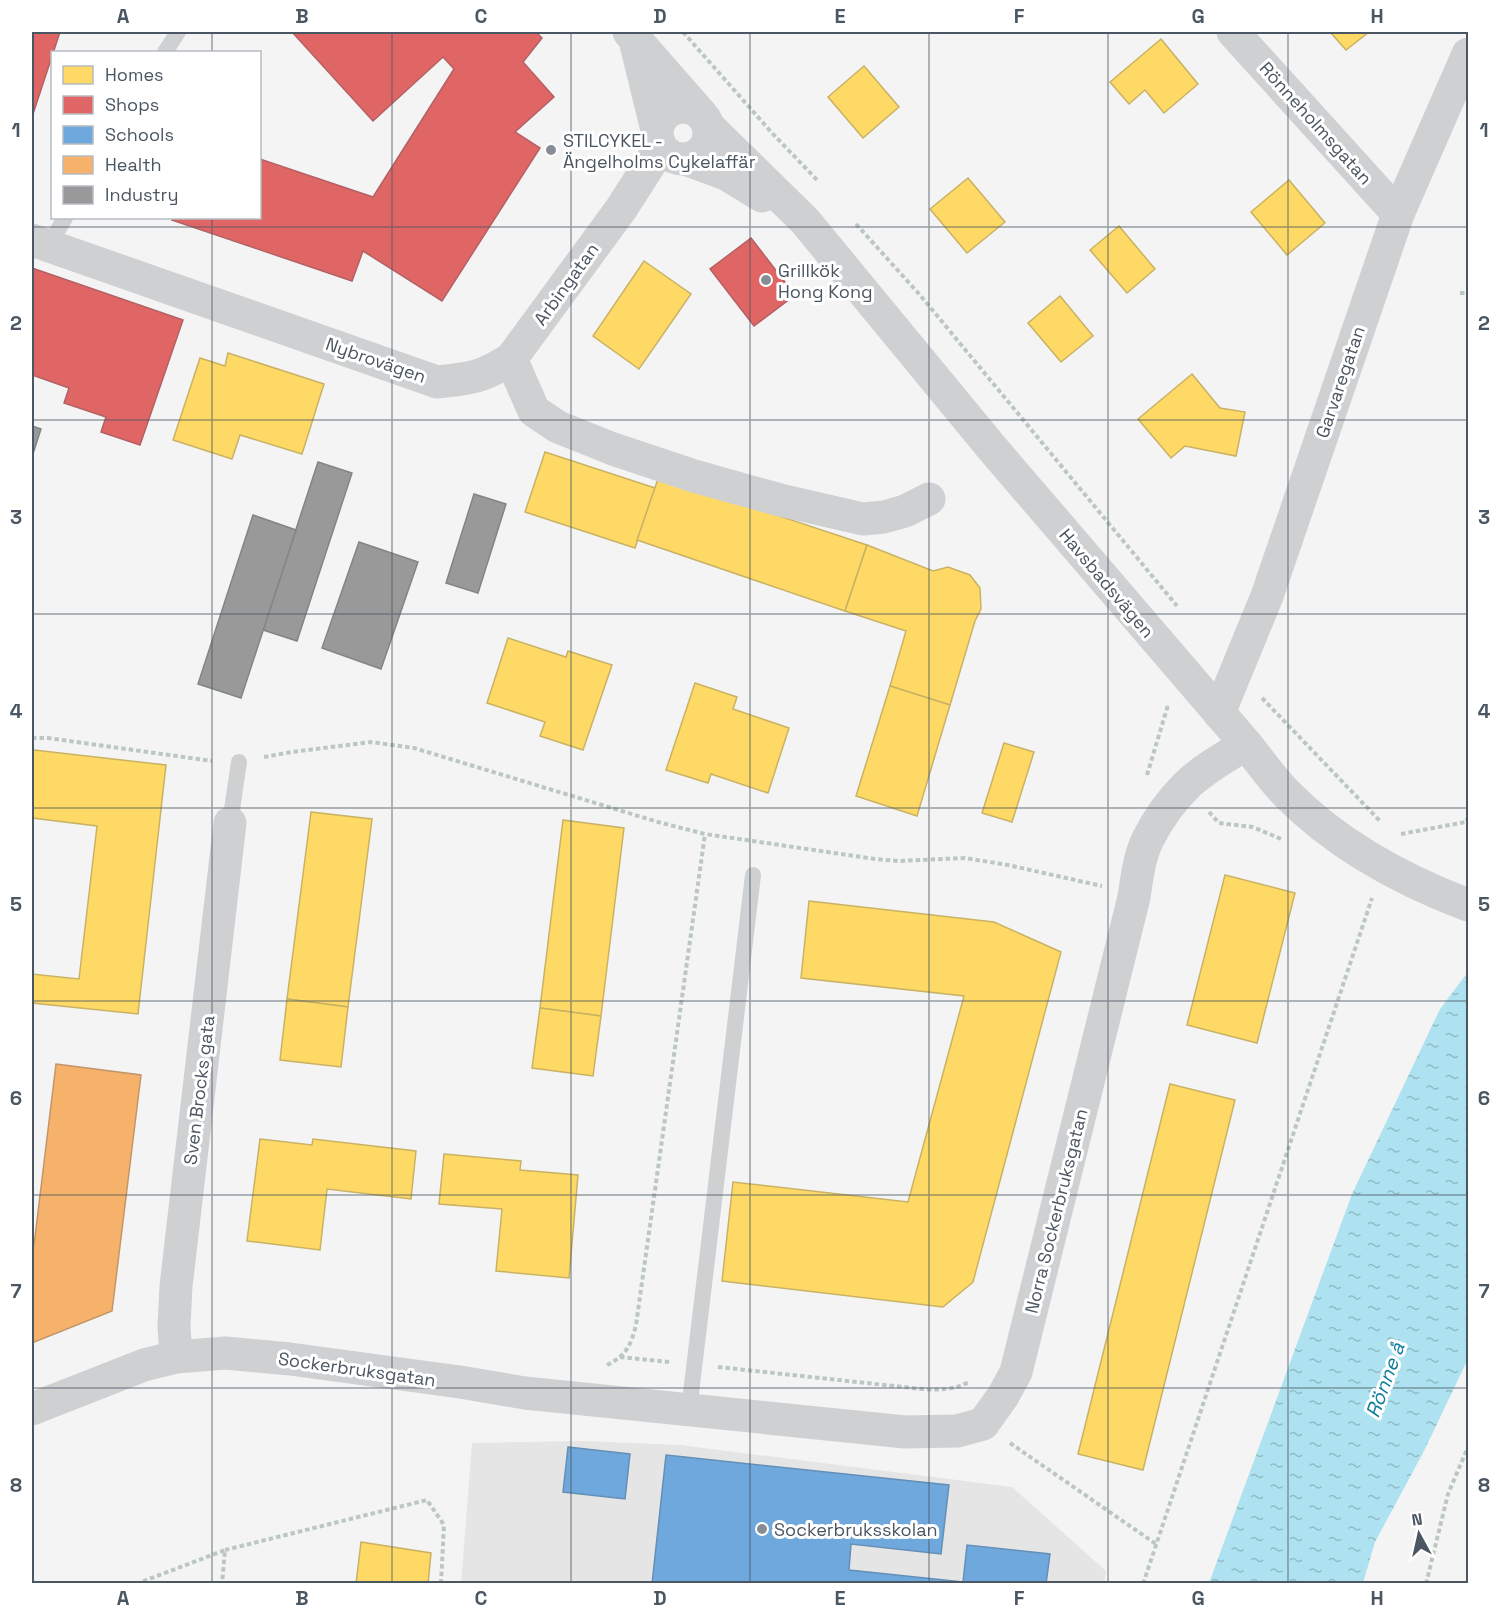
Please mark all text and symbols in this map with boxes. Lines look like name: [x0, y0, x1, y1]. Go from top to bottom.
text: A: [117, 3, 130, 29]
text: B: [295, 3, 309, 29]
text: C: [475, 3, 488, 29]
text: D: [653, 3, 667, 29]
text: E: [834, 3, 846, 29]
text: F: [1014, 3, 1025, 29]
text: G: [1191, 3, 1205, 29]
text: H: [1370, 3, 1384, 29]
legend: [51, 51, 261, 219]
street label: Rönneholmsgatan: [1255, 57, 1377, 189]
text: Homes: [105, 63, 164, 86]
text: Shops: [105, 93, 159, 116]
text: 1: [11, 117, 21, 143]
text: 1: [1479, 117, 1489, 143]
text: Schools: [105, 123, 174, 146]
place label: STILCYKEL - Ängelholms Cykelaffär: [563, 129, 756, 173]
marker: STILCYKEL - Ängelholms Cykelaffär: [544, 143, 558, 157]
text: Health: [105, 153, 162, 176]
text: Industry: [105, 183, 178, 206]
street label: Arbingatan: [528, 238, 604, 330]
place label: Grillkök Hong Kong: [778, 259, 872, 303]
marker: Grillkök Hong Kong: [759, 273, 773, 287]
text: 2: [10, 310, 22, 336]
text: 2: [1478, 310, 1490, 336]
street label: Garvaregatan: [1310, 323, 1370, 441]
street label: Nybrovägen: [323, 332, 429, 388]
text: 3: [10, 504, 22, 530]
text: 3: [1478, 504, 1490, 530]
street label: Havsbadsvägen: [1055, 524, 1159, 642]
text: 4: [10, 698, 23, 724]
text: 4: [1478, 698, 1491, 724]
text: 5: [10, 891, 22, 917]
text: 5: [1478, 891, 1490, 917]
street label: Sven Brocks gata: [178, 1014, 220, 1166]
text: 6: [10, 1085, 22, 1111]
text: 6: [1478, 1085, 1490, 1111]
street label: Norra Sockerbruksgatan: [1019, 1106, 1093, 1316]
text: 7: [10, 1278, 22, 1304]
text: 7: [1478, 1278, 1490, 1304]
water label: Rönne å: [1359, 1338, 1411, 1421]
street label: Sockerbruksgatan: [277, 1347, 437, 1391]
text: 8: [10, 1472, 22, 1498]
text: 8: [1478, 1472, 1490, 1498]
north arrow: [1389, 1504, 1449, 1564]
text: N: [1410, 1508, 1424, 1531]
place label: Sockerbruksskolan: [774, 1518, 938, 1541]
marker: Sockerbruksskolan: [755, 1522, 769, 1536]
text: A: [117, 1585, 130, 1611]
text: B: [295, 1585, 309, 1611]
text: C: [475, 1585, 488, 1611]
text: D: [653, 1585, 667, 1611]
text: E: [834, 1585, 846, 1611]
text: F: [1014, 1585, 1025, 1611]
text: G: [1191, 1585, 1205, 1611]
text: H: [1370, 1585, 1384, 1611]

